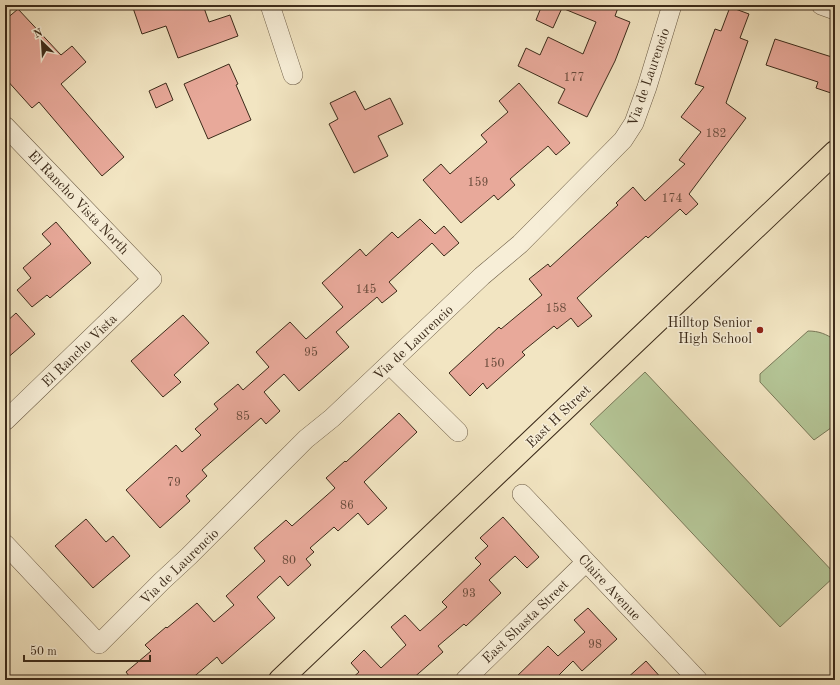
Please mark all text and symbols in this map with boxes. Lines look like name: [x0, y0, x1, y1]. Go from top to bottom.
north arrow: [22, 22, 62, 62]
street label: Via de Laurencio: [626, 26, 672, 128]
text: N: [32, 27, 45, 41]
house number: 177: [564, 72, 584, 84]
house number: 182: [706, 128, 726, 140]
street label: El Rancho Vista North: [25, 148, 132, 258]
house number: 159: [468, 176, 488, 189]
house number: 174: [662, 193, 682, 205]
house number: 145: [356, 283, 376, 296]
house number: 158: [546, 302, 566, 315]
street label: Via de Laurencio: [371, 303, 456, 383]
street label: El Rancho Vista: [39, 311, 120, 390]
place label: Hilltop Senior High School: [667, 316, 752, 346]
marker: Hilltop Senior High School: [755, 325, 765, 335]
house number: 95: [304, 346, 318, 359]
house number: 150: [484, 357, 504, 370]
street label: East H Street: [524, 383, 594, 451]
house number: 85: [236, 410, 250, 423]
house number: 79: [167, 477, 181, 489]
house number: 86: [340, 500, 354, 512]
street label: Via de Laurencio: [138, 526, 222, 607]
street label: Claire Avenue: [575, 552, 643, 623]
house number: 80: [282, 555, 296, 567]
street label: East Shasta Street: [480, 577, 571, 666]
house number: 93: [462, 588, 476, 600]
scale bar: [24, 637, 150, 663]
house number: 98: [588, 639, 602, 651]
text: 50 m: [30, 645, 57, 658]

